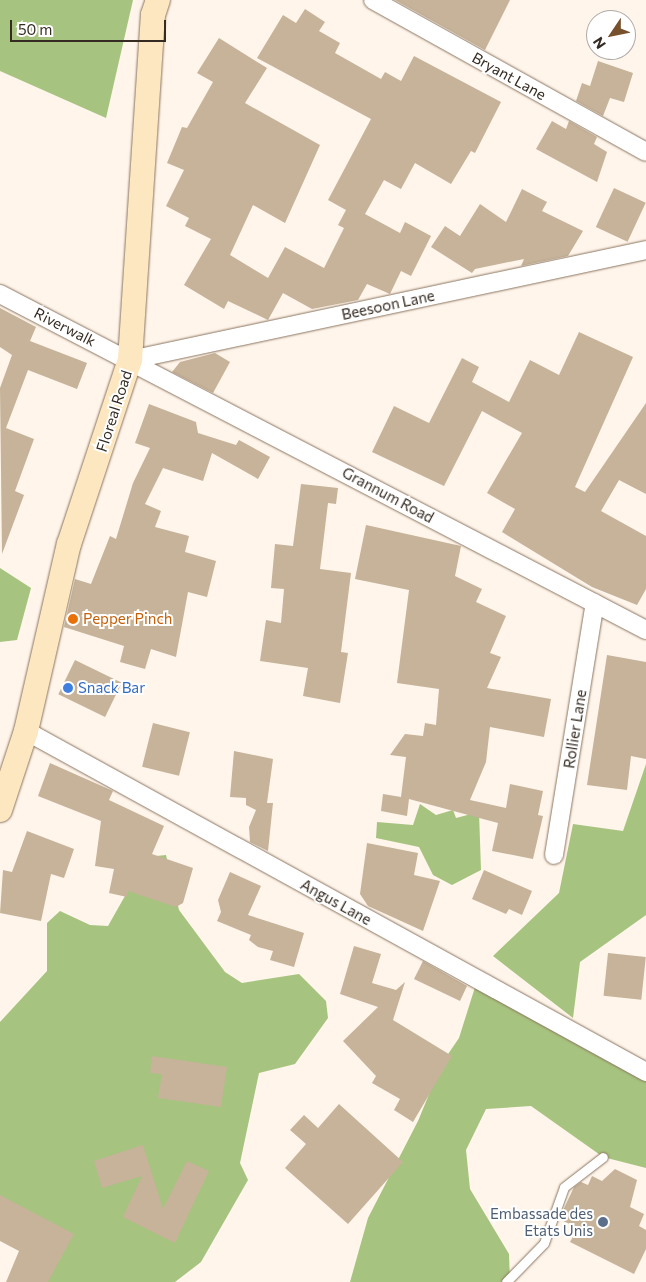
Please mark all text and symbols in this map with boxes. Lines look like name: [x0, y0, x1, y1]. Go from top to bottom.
scale bar: [12, 10, 169, 42]
north arrow: [586, 10, 636, 60]
text: 50 m: [18, 20, 52, 38]
text: N: [589, 34, 609, 52]
street label: Bryant Lane: [469, 48, 549, 104]
street label: Beesoon Lane: [340, 286, 436, 324]
street label: Riverwalk: [31, 304, 99, 350]
street label: Floreal Road: [92, 368, 136, 454]
street label: Grannum Road: [339, 463, 437, 527]
place label: Pepper Pinch: [83, 610, 172, 628]
marker: Pepper Pinch: [67, 613, 79, 625]
place label: Snack Bar: [78, 679, 145, 697]
marker: Snack Bar: [62, 682, 74, 694]
street label: Rollier Lane: [560, 688, 590, 770]
street label: Angus Lane: [297, 875, 375, 929]
place label: Embassade des Etats Unis: [490, 1204, 593, 1239]
marker: Embassade des Etats Unis: [597, 1216, 609, 1228]

